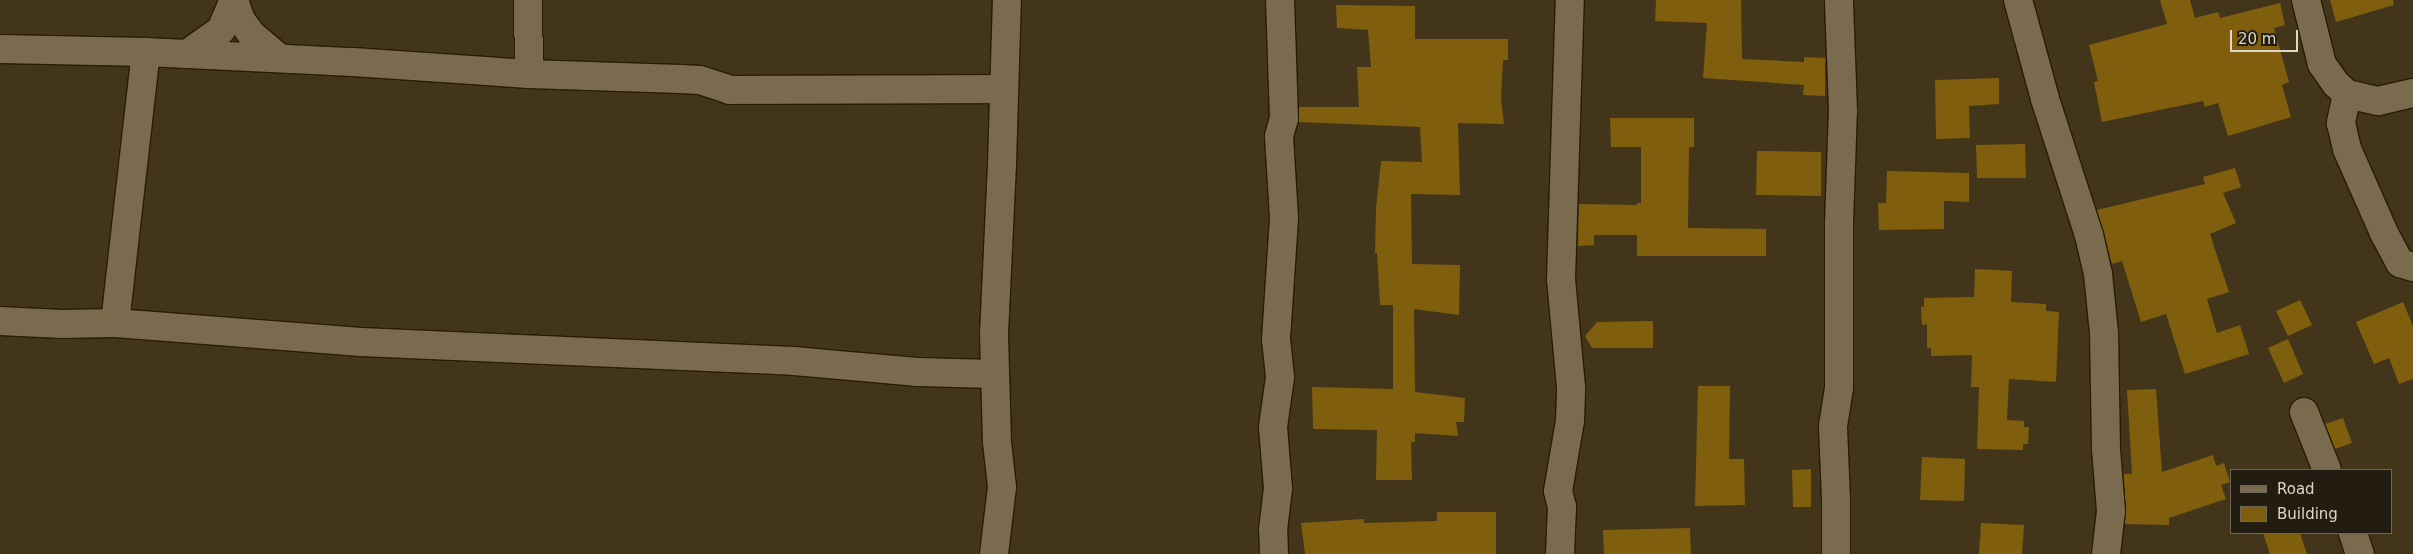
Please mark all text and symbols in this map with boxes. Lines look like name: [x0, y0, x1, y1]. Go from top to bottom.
scale bar: [2233, 20, 2300, 52]
text: 20 m: [2238, 30, 2276, 48]
legend: [2230, 469, 2393, 534]
text: Road: [2277, 480, 2315, 498]
text: Building: [2277, 505, 2338, 523]

